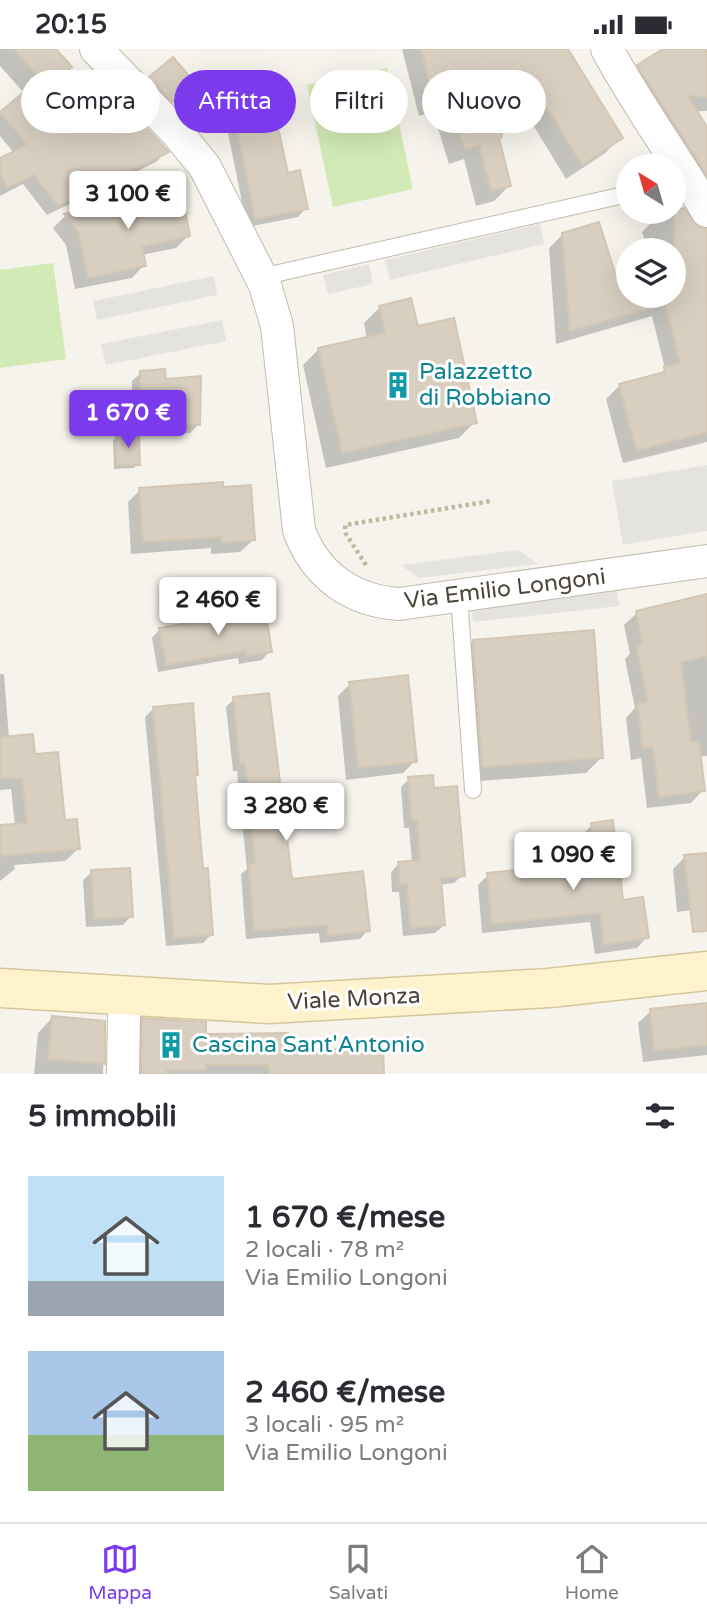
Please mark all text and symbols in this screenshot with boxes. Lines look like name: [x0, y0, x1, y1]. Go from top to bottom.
text: 20:15: [35, 9, 107, 40]
chip: Compra: [21, 70, 160, 133]
chip: Affitta: [174, 70, 296, 133]
chip: Filtri: [310, 70, 408, 133]
chip: Nuovo: [422, 70, 546, 133]
north arrow: [616, 154, 686, 224]
map controls: [616, 154, 686, 308]
pin: 3 100 €: [63, 171, 193, 231]
text: 3 100 €: [85, 180, 171, 208]
button: layers: [616, 238, 686, 308]
place label: Palazzetto di Robbiano: [419, 358, 551, 412]
building icon: Palazzetto di Robbiano: [383, 370, 413, 400]
pin: 1 670 €: [63, 391, 193, 450]
text: 1 670 €: [85, 399, 171, 427]
street label: Via Emilio Longoni: [403, 563, 607, 615]
pin: 2 460 €: [153, 577, 283, 637]
text: 2 460 €: [175, 586, 261, 614]
pin: 3 280 €: [221, 783, 351, 843]
text: 3 280 €: [243, 792, 329, 820]
pin: 1 090 €: [508, 833, 638, 892]
text: 1 090 €: [530, 841, 616, 869]
street label: Viale Monza: [287, 982, 421, 1016]
building icon: Cascina Sant'Antonio: [156, 1030, 186, 1060]
place label: Cascina Sant'Antonio: [192, 1031, 425, 1059]
icon: filters: [641, 1097, 679, 1135]
text: 5 immobili: [28, 1098, 177, 1135]
text: 1 670 €/mese: [245, 1199, 445, 1236]
icon: home: [84, 1204, 168, 1288]
text: 2 locali · 78 m²: [245, 1236, 404, 1264]
text: Via Emilio Longoni: [245, 1264, 448, 1292]
text: 2 460 €/mese: [245, 1374, 445, 1411]
icon: home: [84, 1379, 168, 1463]
text: 3 locali · 95 m²: [245, 1411, 404, 1439]
text: Via Emilio Longoni: [245, 1439, 448, 1467]
tab: Mappa: [88, 1540, 152, 1604]
tab: Salvati: [329, 1540, 388, 1604]
tab: Home: [565, 1540, 619, 1604]

